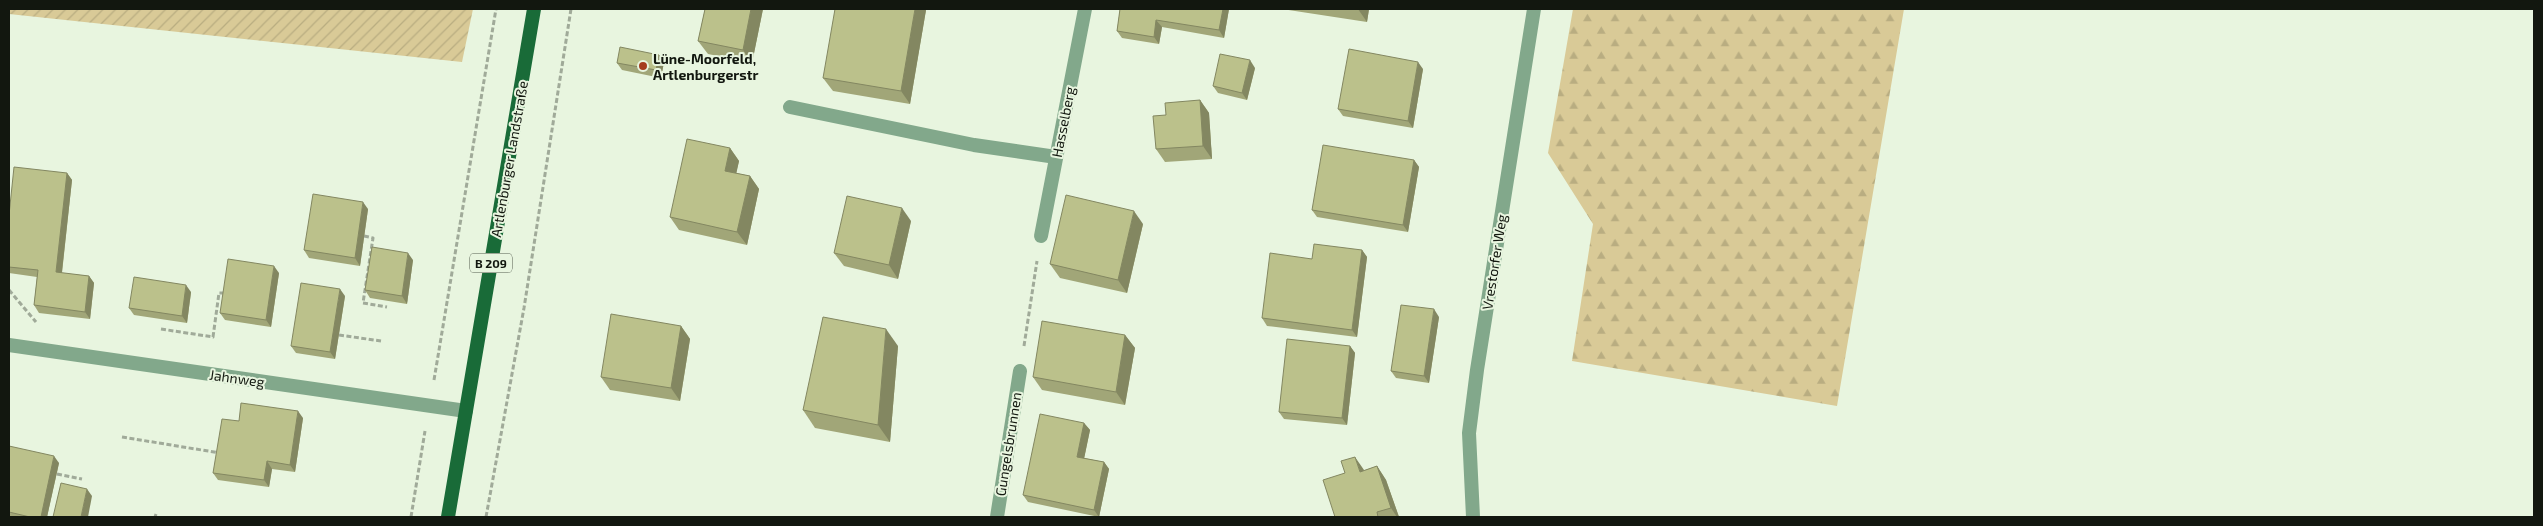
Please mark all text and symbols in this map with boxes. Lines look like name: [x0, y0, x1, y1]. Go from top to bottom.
place label: Lüne-Moorfeld, Artlenburgerstr: [653, 50, 758, 83]
marker: Lüne-Moorfeld, Artlenburgerstr: [637, 60, 649, 72]
street label: Artlenburger Landstraße: [487, 80, 531, 238]
street label: Hasselberg: [1048, 85, 1078, 159]
street label: Vrestorfer Weg: [1478, 213, 1510, 311]
road number: B 209: [470, 254, 512, 272]
street label: Jahnweg: [208, 366, 266, 390]
street label: Gungelsbrunnen: [991, 391, 1025, 497]

